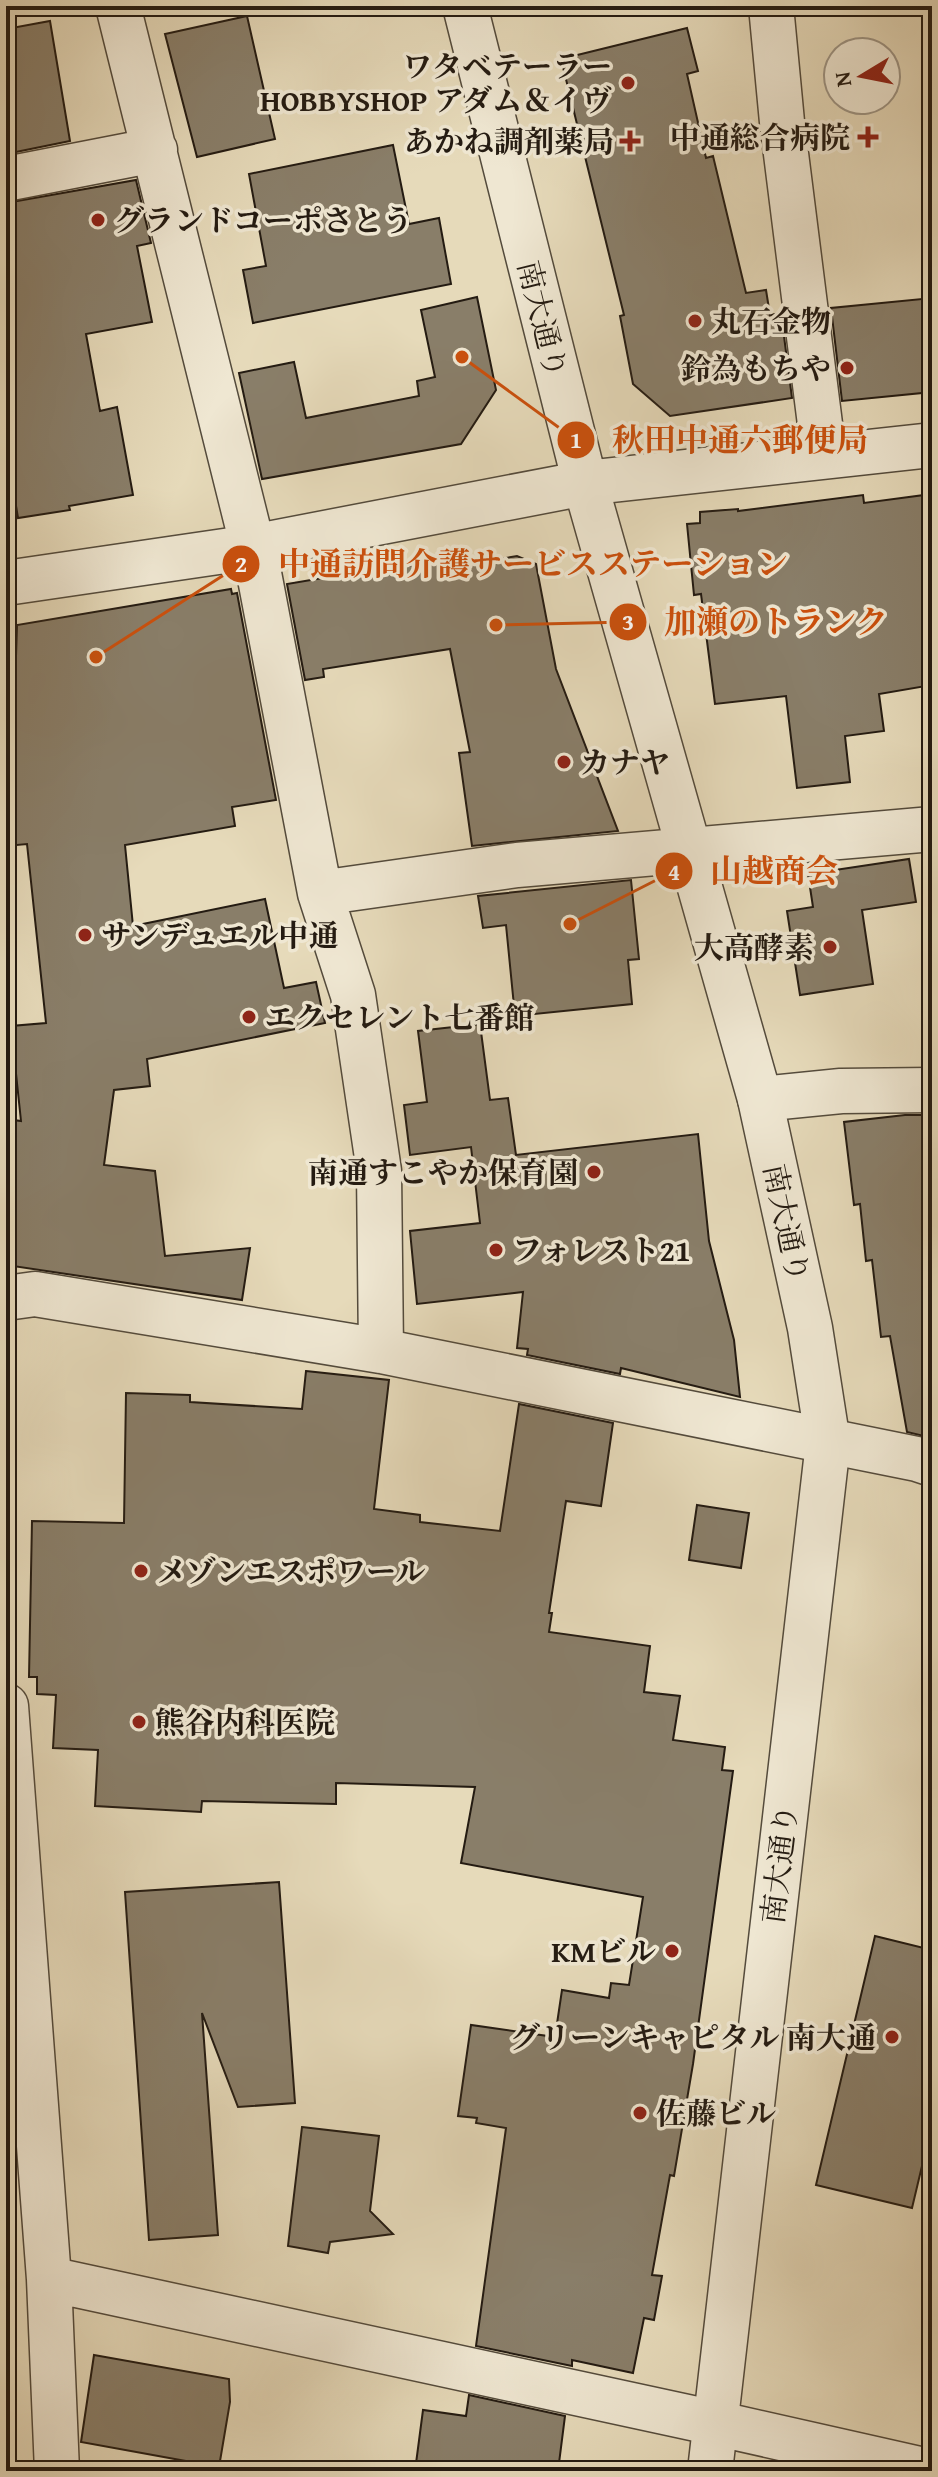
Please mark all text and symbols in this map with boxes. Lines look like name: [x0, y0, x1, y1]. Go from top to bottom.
north arrow: [822, 36, 902, 116]
place label: ワタベテーラー HOBBYSHOP アダム＆イヴ: [260, 44, 612, 122]
text: N: [825, 69, 859, 89]
marker: ワタベテーラー HOBBYSHOP アダム＆イヴ: [619, 74, 637, 92]
place label: 中通総合病院: [670, 115, 850, 159]
place label: あかね調剤薬局: [404, 119, 614, 163]
marker: 中通総合病院: [857, 126, 879, 148]
marker: あかね調剤薬局: [621, 132, 639, 150]
place label: グランドコーポさとう: [114, 198, 413, 242]
marker: グランドコーポさとう: [89, 211, 107, 229]
street label: 南大通り: [507, 255, 579, 383]
place label: 丸石金物: [711, 299, 831, 343]
marker: 丸石金物: [686, 312, 704, 330]
place label: 鈴為もちや: [681, 346, 831, 390]
marker: 鈴為もちや: [838, 359, 856, 377]
callout: 秋田中通六郵便局: [556, 412, 884, 468]
text: 秋田中通六郵便局: [612, 416, 868, 463]
text: 1: [570, 422, 582, 457]
callout: 中通訪問介護サービスステーション: [221, 536, 805, 592]
text: 中通訪問介護サービスステーション: [278, 540, 788, 587]
text: 2: [235, 546, 247, 581]
callout: 加瀬のトランク: [608, 594, 904, 650]
text: 加瀬のトランク: [664, 598, 888, 645]
text: 3: [622, 604, 634, 639]
place label: カナヤ: [580, 740, 670, 784]
marker: カナヤ: [555, 753, 573, 771]
callout: 山越商会: [654, 843, 854, 899]
text: 山越商会: [710, 847, 838, 894]
text: 4: [668, 854, 680, 889]
place label: サンデュエル中通: [101, 913, 339, 957]
place label: 大高酵素: [694, 925, 814, 969]
marker: サンデュエル中通: [76, 926, 94, 944]
marker: 大高酵素: [821, 938, 839, 956]
place label: エクセレント七番館: [265, 995, 534, 1039]
marker: エクセレント七番館: [240, 1008, 258, 1026]
place label: 南通すこやか保育園: [308, 1150, 578, 1194]
street label: 南大通り: [753, 1160, 821, 1286]
marker: 南通すこやか保育園: [585, 1163, 603, 1181]
place label: フォレスト21: [512, 1228, 691, 1272]
marker: フォレスト21: [487, 1241, 505, 1259]
place label: メゾンエスポワール: [157, 1549, 426, 1593]
marker: メゾンエスポワール: [132, 1562, 150, 1580]
place label: 熊谷内科医院: [155, 1700, 335, 1744]
marker: 熊谷内科医院: [130, 1713, 148, 1731]
street label: 南大通り: [750, 1802, 808, 1926]
place label: KMビル: [551, 1929, 656, 1973]
marker: KMビル: [663, 1942, 681, 1960]
place label: グリーンキャピタル 南大通: [510, 2015, 876, 2059]
marker: グリーンキャピタル 南大通: [883, 2028, 901, 2046]
place label: 佐藤ビル: [656, 2091, 776, 2135]
marker: 佐藤ビル: [631, 2104, 649, 2122]

